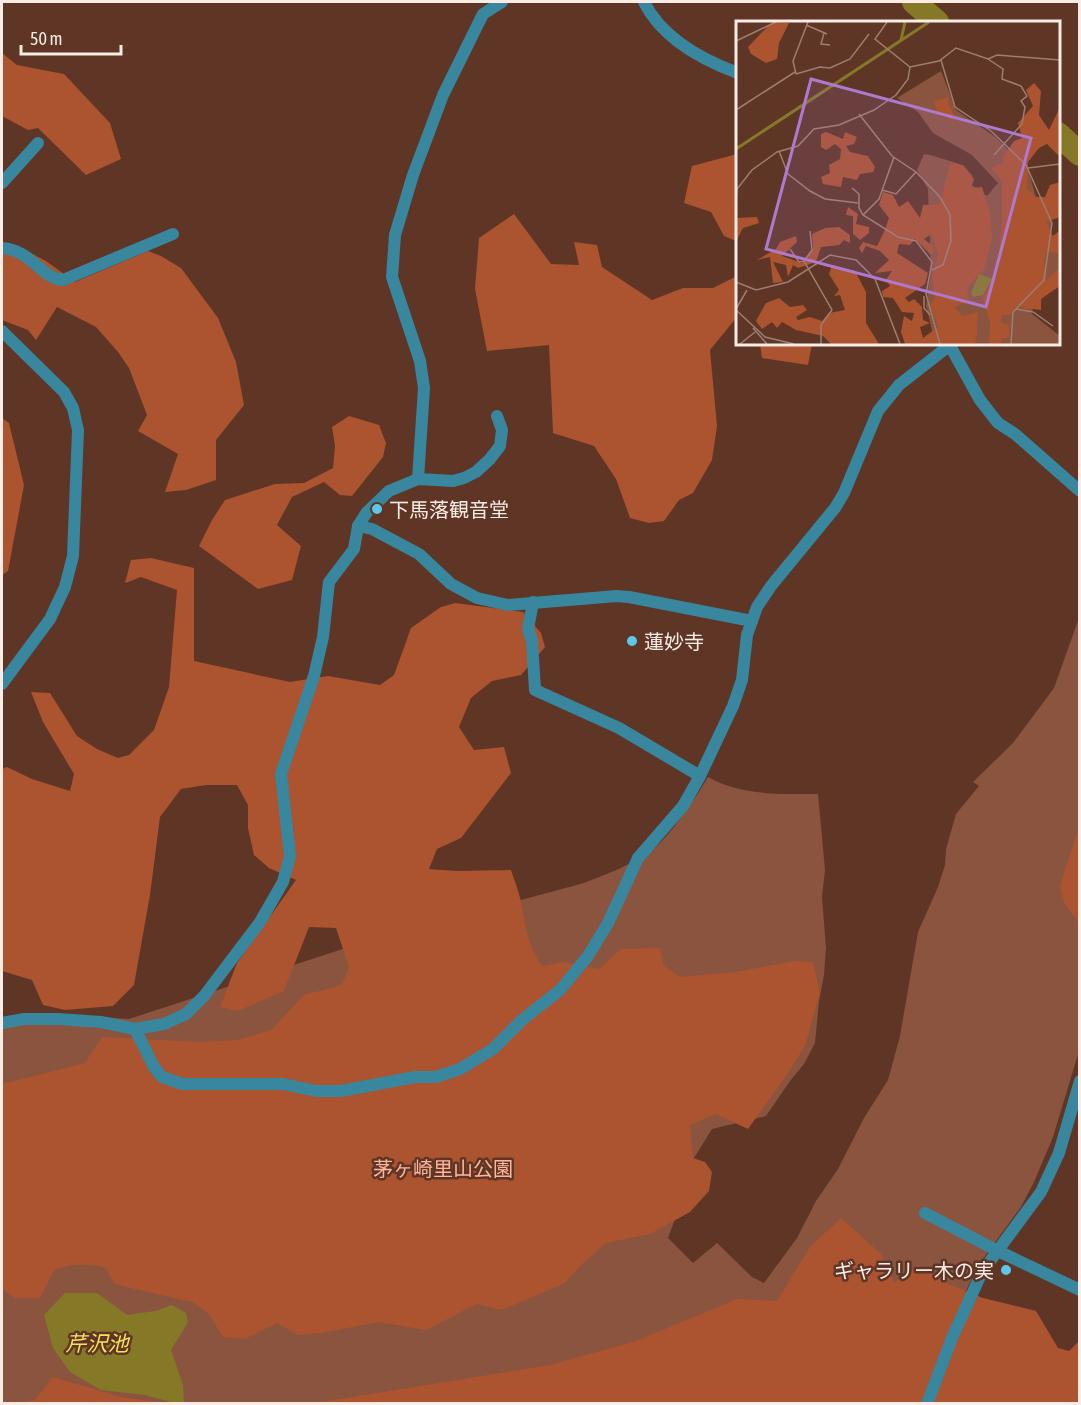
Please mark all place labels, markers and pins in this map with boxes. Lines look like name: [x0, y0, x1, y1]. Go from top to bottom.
place label: 下馬落観音堂: [389, 498, 509, 521]
marker: 下馬落観音堂: [370, 502, 384, 516]
place label: 蓮妙寺: [644, 630, 704, 653]
marker: 蓮妙寺: [625, 634, 639, 648]
place label: ギャラリー木の実: [834, 1259, 994, 1282]
marker: ギャラリー木の実: [999, 1263, 1013, 1277]

